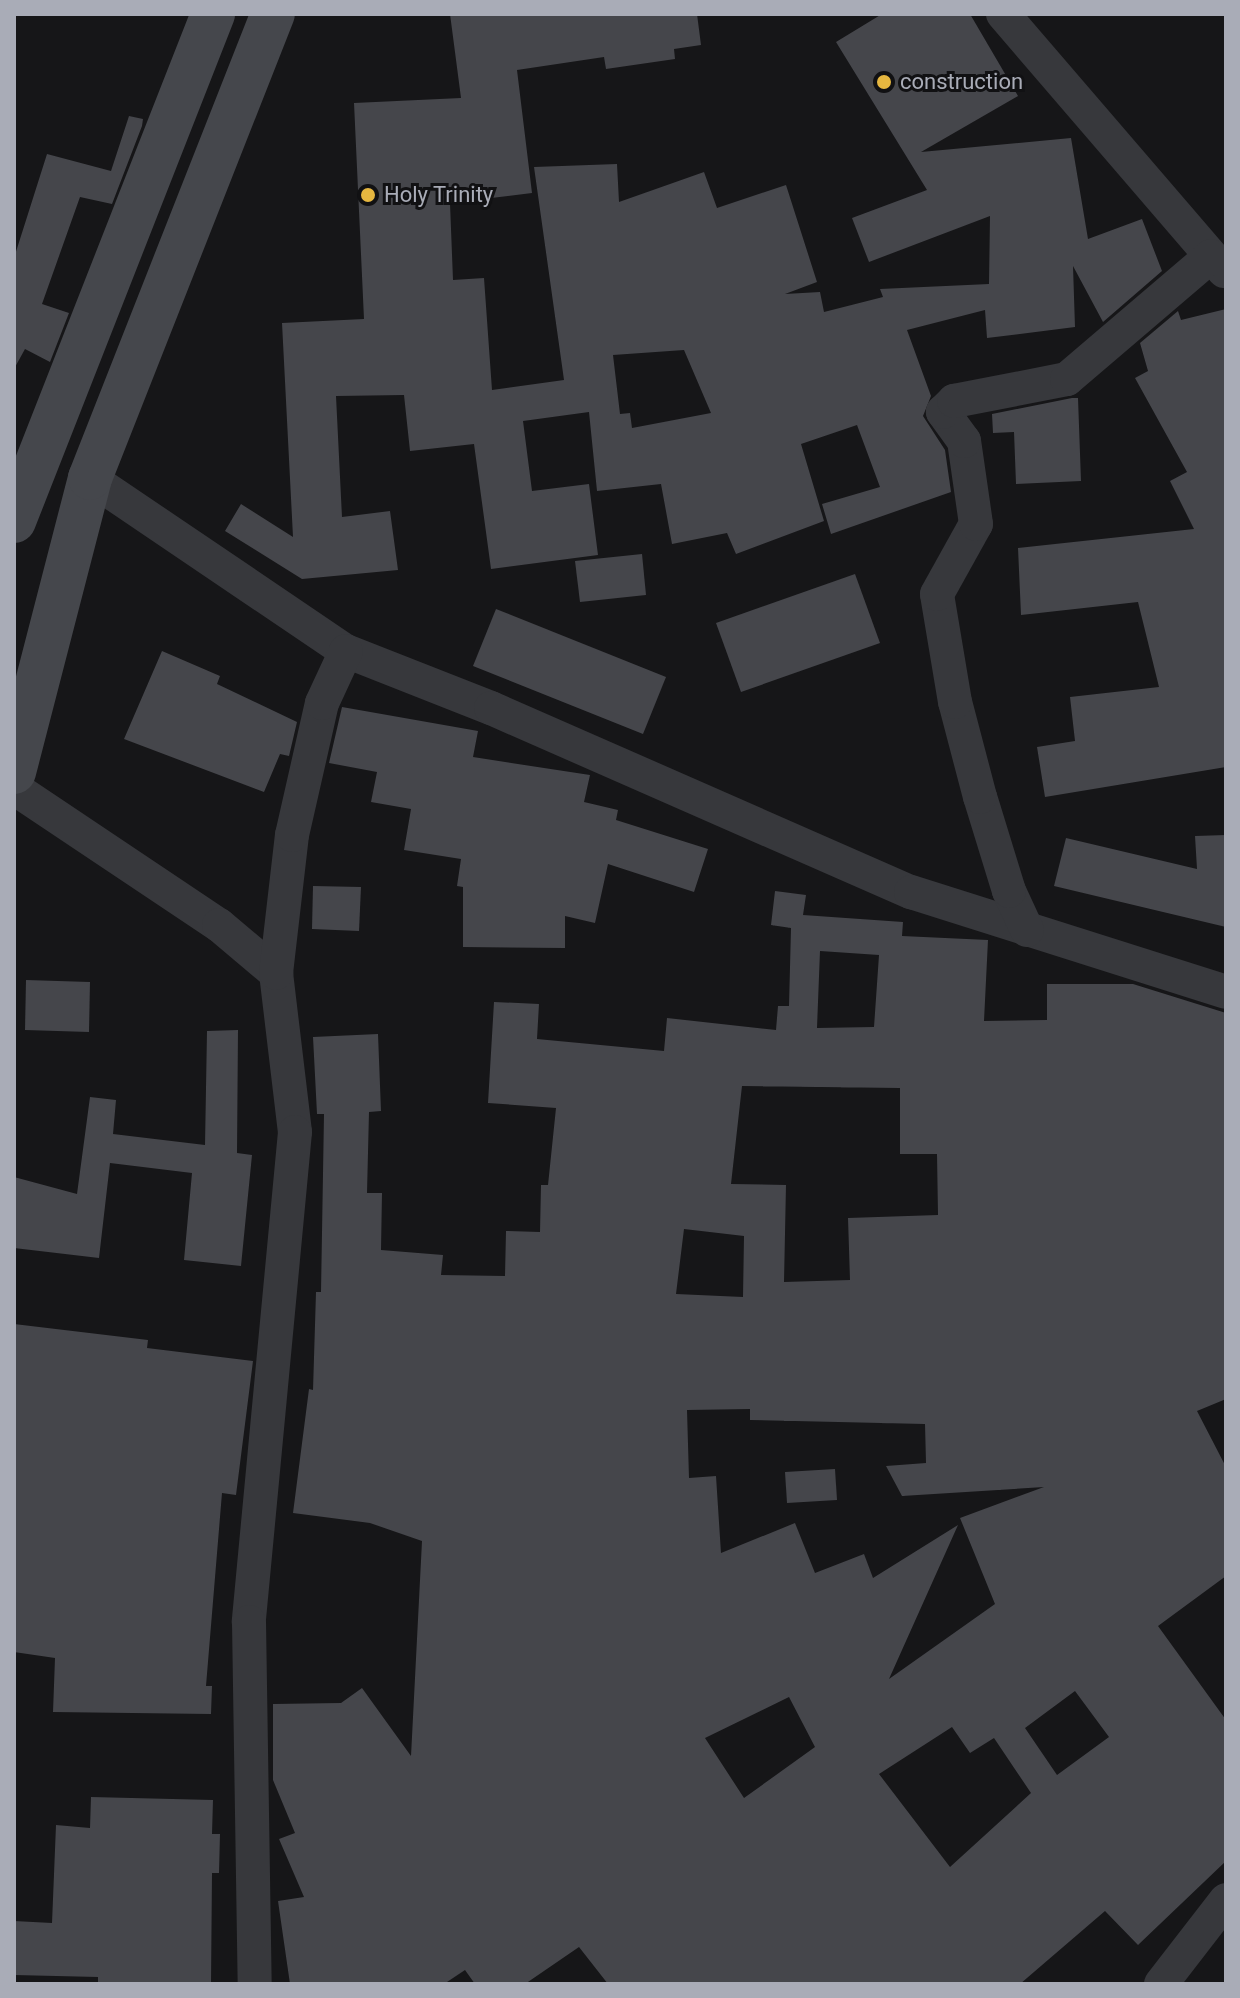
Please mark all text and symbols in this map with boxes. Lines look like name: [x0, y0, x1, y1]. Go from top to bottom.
place label: construction: [900, 69, 1023, 95]
marker: construction: [875, 73, 893, 91]
place label: Holy Trinity: [384, 182, 494, 208]
marker: Holy Trinity: [359, 186, 377, 204]

